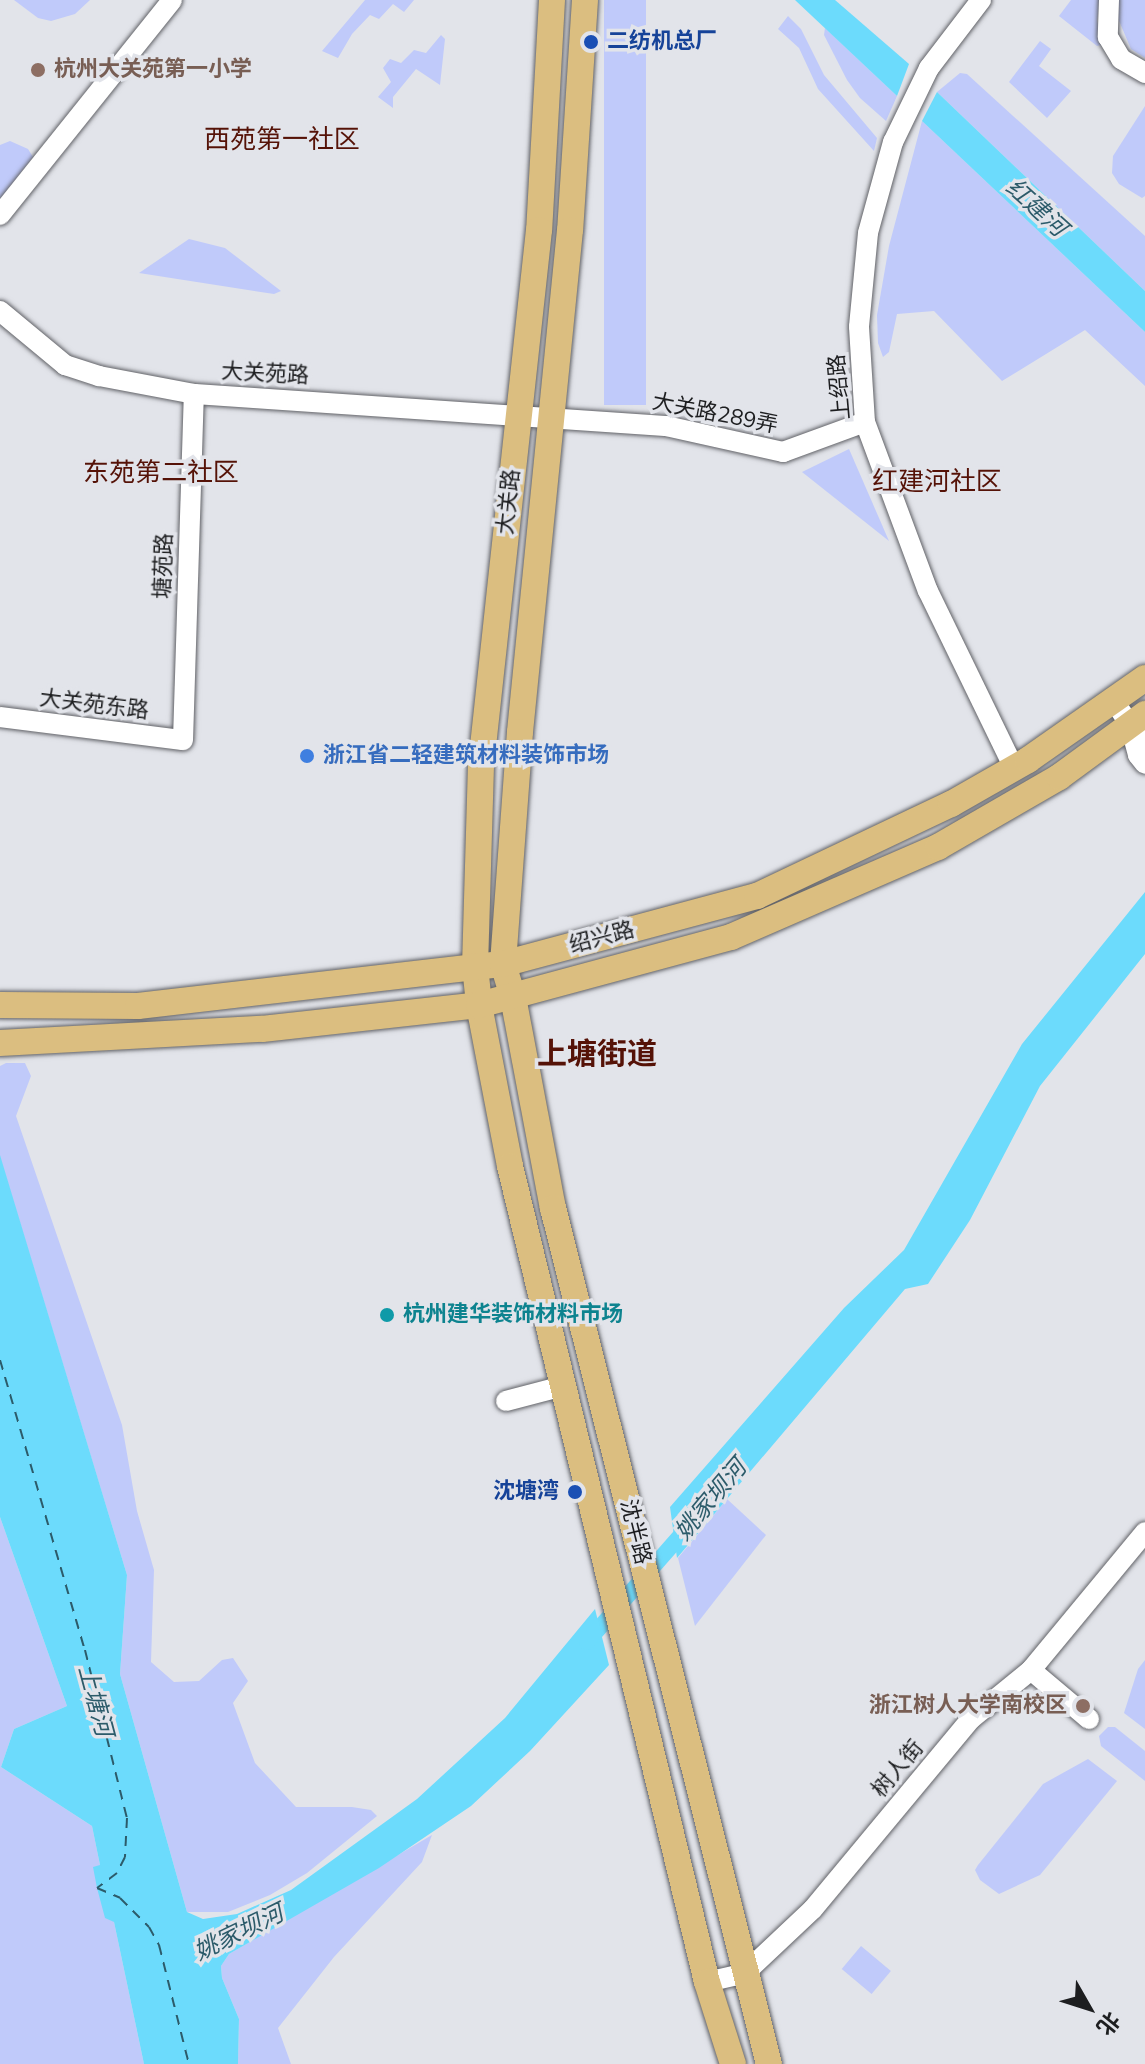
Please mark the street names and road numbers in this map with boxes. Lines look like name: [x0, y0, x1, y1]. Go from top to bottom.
street label: 上绍路: [824, 353, 856, 421]
street label: 大关苑路: [220, 359, 310, 389]
street label: 大关路289弄: [650, 389, 780, 439]
street label: 大关路: [492, 468, 526, 536]
street label: 塘苑路: [150, 533, 178, 599]
street label: 大关苑东路: [38, 685, 150, 725]
street label: 绍兴路: [567, 917, 637, 959]
street label: 沈半路: [614, 1497, 656, 1567]
street label: 树人街: [867, 1735, 929, 1803]

